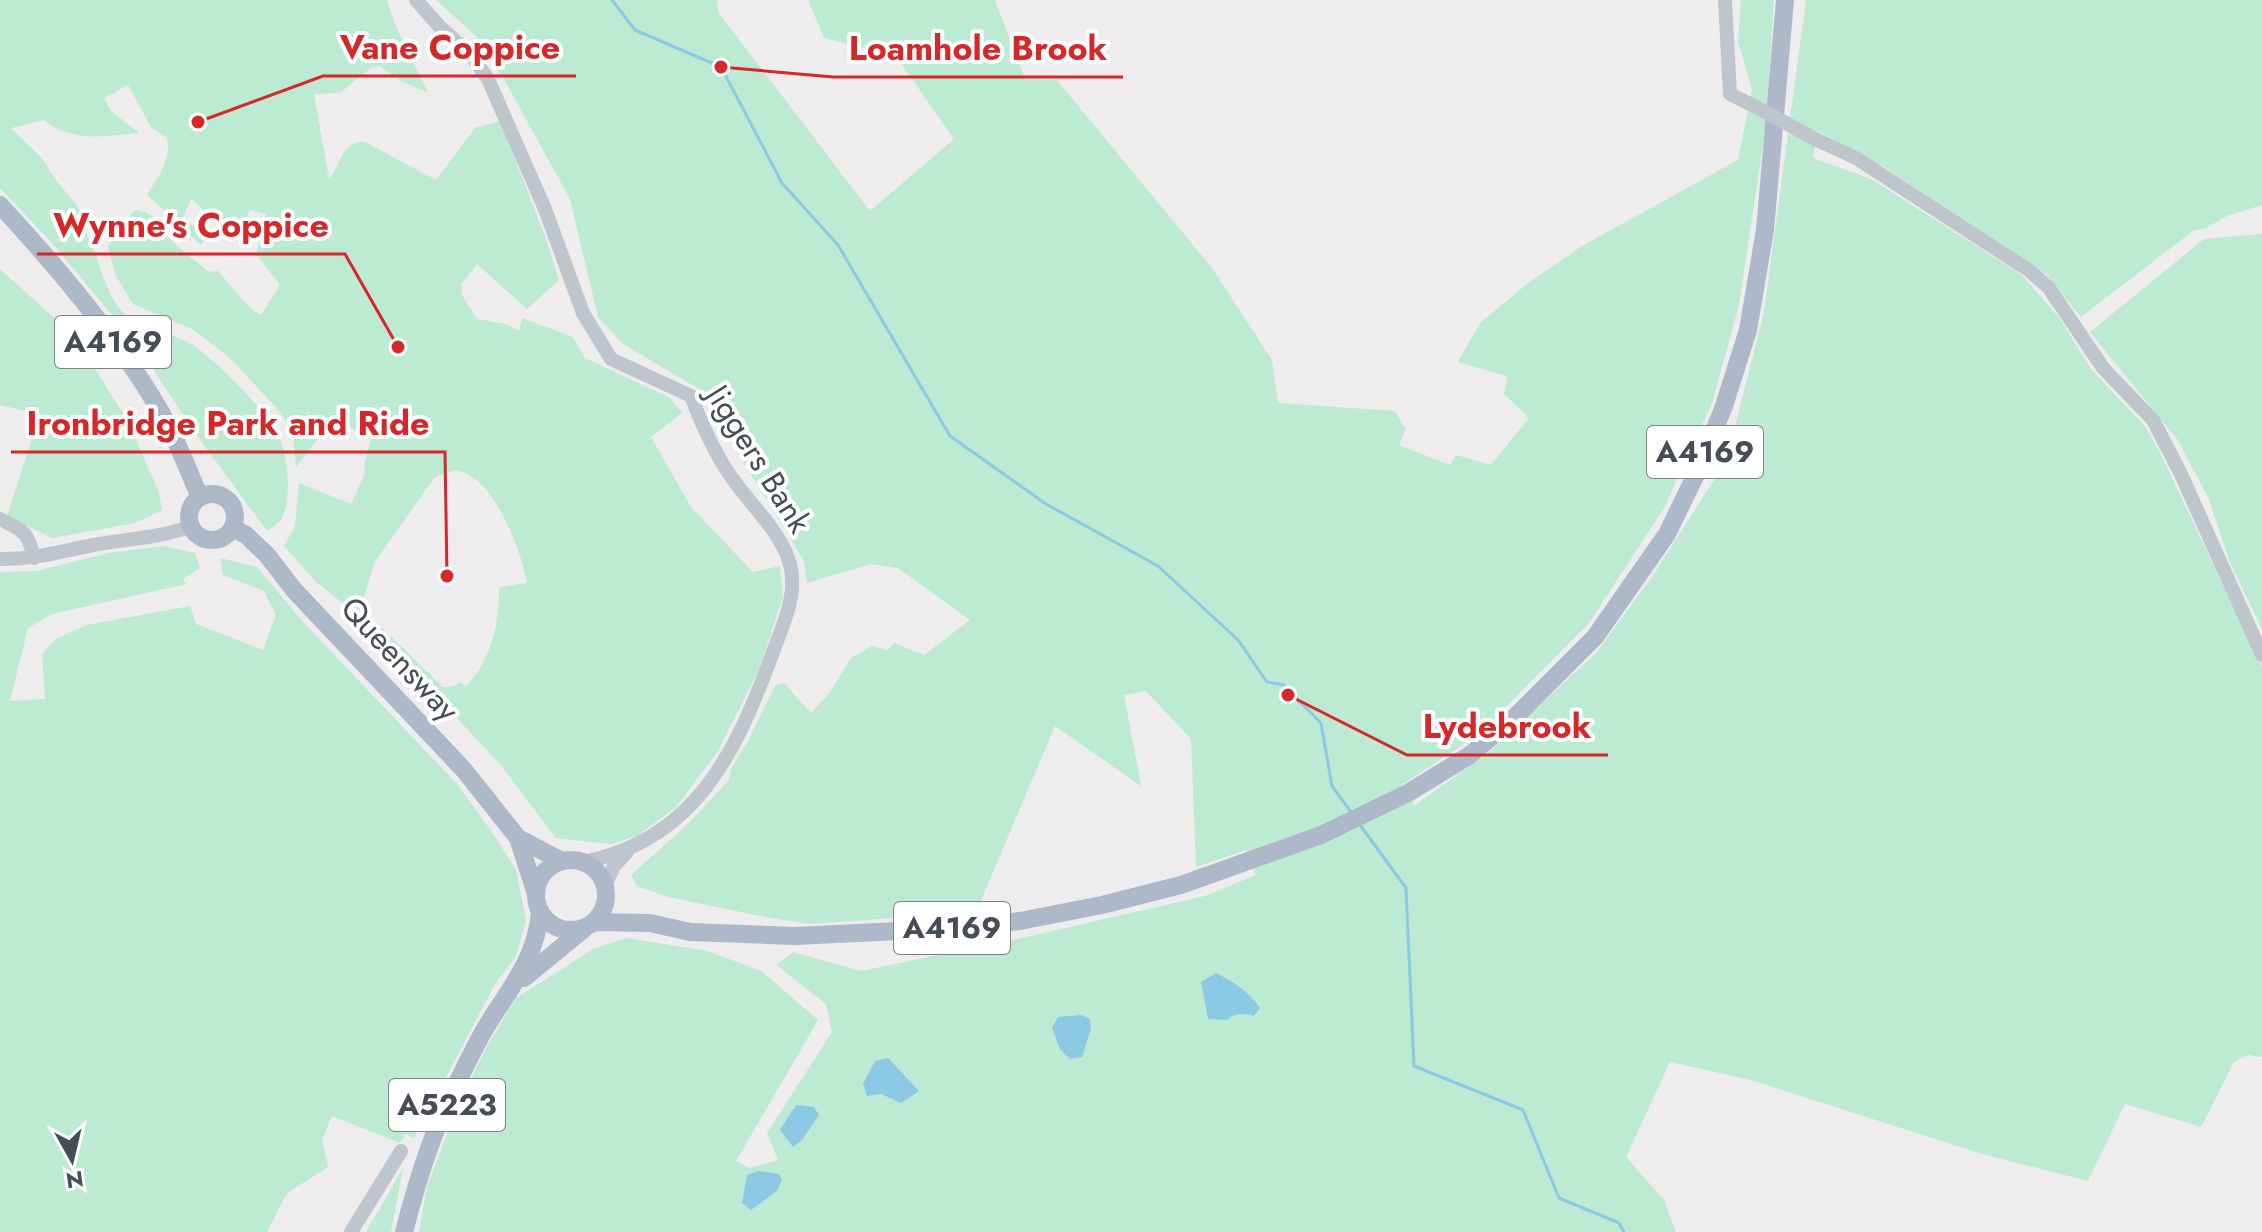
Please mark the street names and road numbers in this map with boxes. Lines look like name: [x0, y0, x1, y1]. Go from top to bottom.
road number: A4169: [55, 316, 171, 368]
street label: Jiggers Bank: [693, 373, 823, 543]
road number: A4169: [1647, 426, 1763, 478]
street label: Queensway: [330, 586, 471, 732]
road number: A4169: [894, 902, 1010, 954]
road number: A5223: [389, 1079, 505, 1131]

